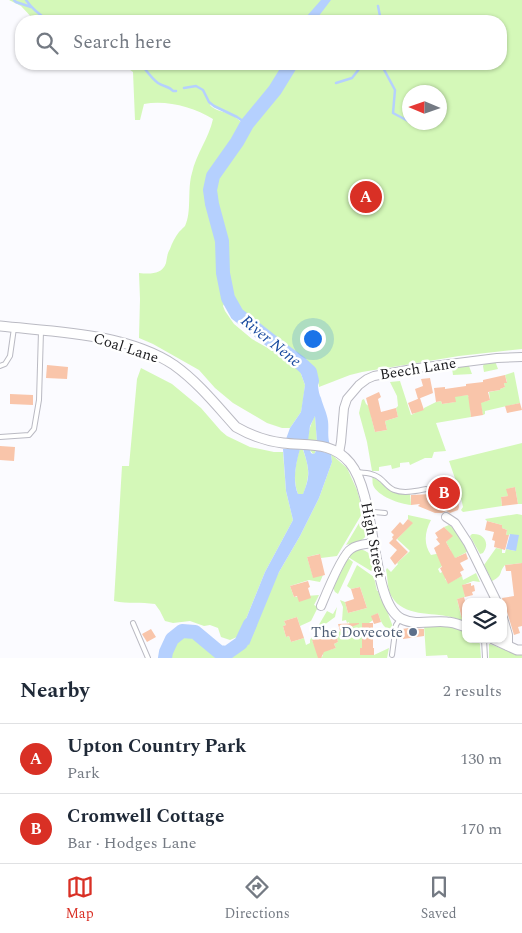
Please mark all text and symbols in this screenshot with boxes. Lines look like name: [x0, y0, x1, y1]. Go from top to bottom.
search box: [15, 15, 507, 70]
text: Search here: [73, 28, 172, 57]
icon: search: [33, 29, 61, 57]
north arrow: [402, 85, 447, 130]
pin: A: [350, 178, 382, 216]
water label: River Nene: [235, 309, 307, 373]
your location: [300, 326, 326, 352]
street label: Coal Lane: [90, 327, 162, 369]
street label: Beech Lane: [378, 352, 458, 386]
pin: B: [428, 474, 460, 512]
street label: High Street: [354, 500, 392, 580]
map controls: [462, 598, 507, 643]
button: layers: [462, 598, 507, 643]
place label: The Dovecote: [311, 621, 403, 644]
marker: The Dovecote: [407, 626, 419, 638]
text: Nearby: [20, 675, 90, 707]
text: 2 results: [443, 679, 502, 703]
text: Upton Country Park: [67, 732, 246, 761]
text: A: [30, 747, 42, 771]
text: 130 m: [460, 747, 502, 771]
text: Park: [67, 761, 100, 785]
text: Cromwell Cottage: [67, 802, 224, 831]
text: B: [30, 817, 42, 841]
text: 170 m: [460, 817, 502, 841]
text: Bar · Hodges Lane: [67, 831, 197, 855]
tab: Map: [65, 873, 94, 924]
tab: Directions: [224, 873, 290, 924]
tab: Saved: [421, 873, 457, 924]

